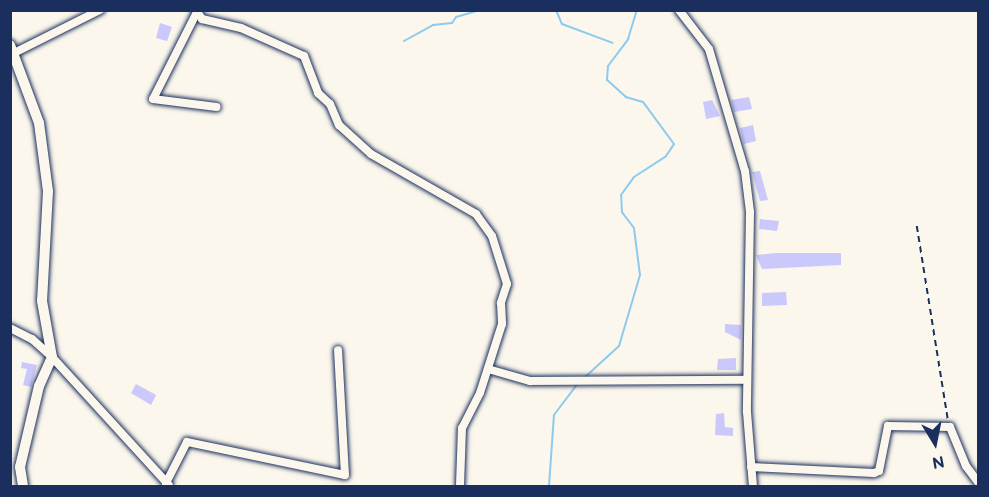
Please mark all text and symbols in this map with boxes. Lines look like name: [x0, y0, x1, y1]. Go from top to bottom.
north arrow: [905, 413, 965, 473]
text: N: [931, 451, 946, 472]

